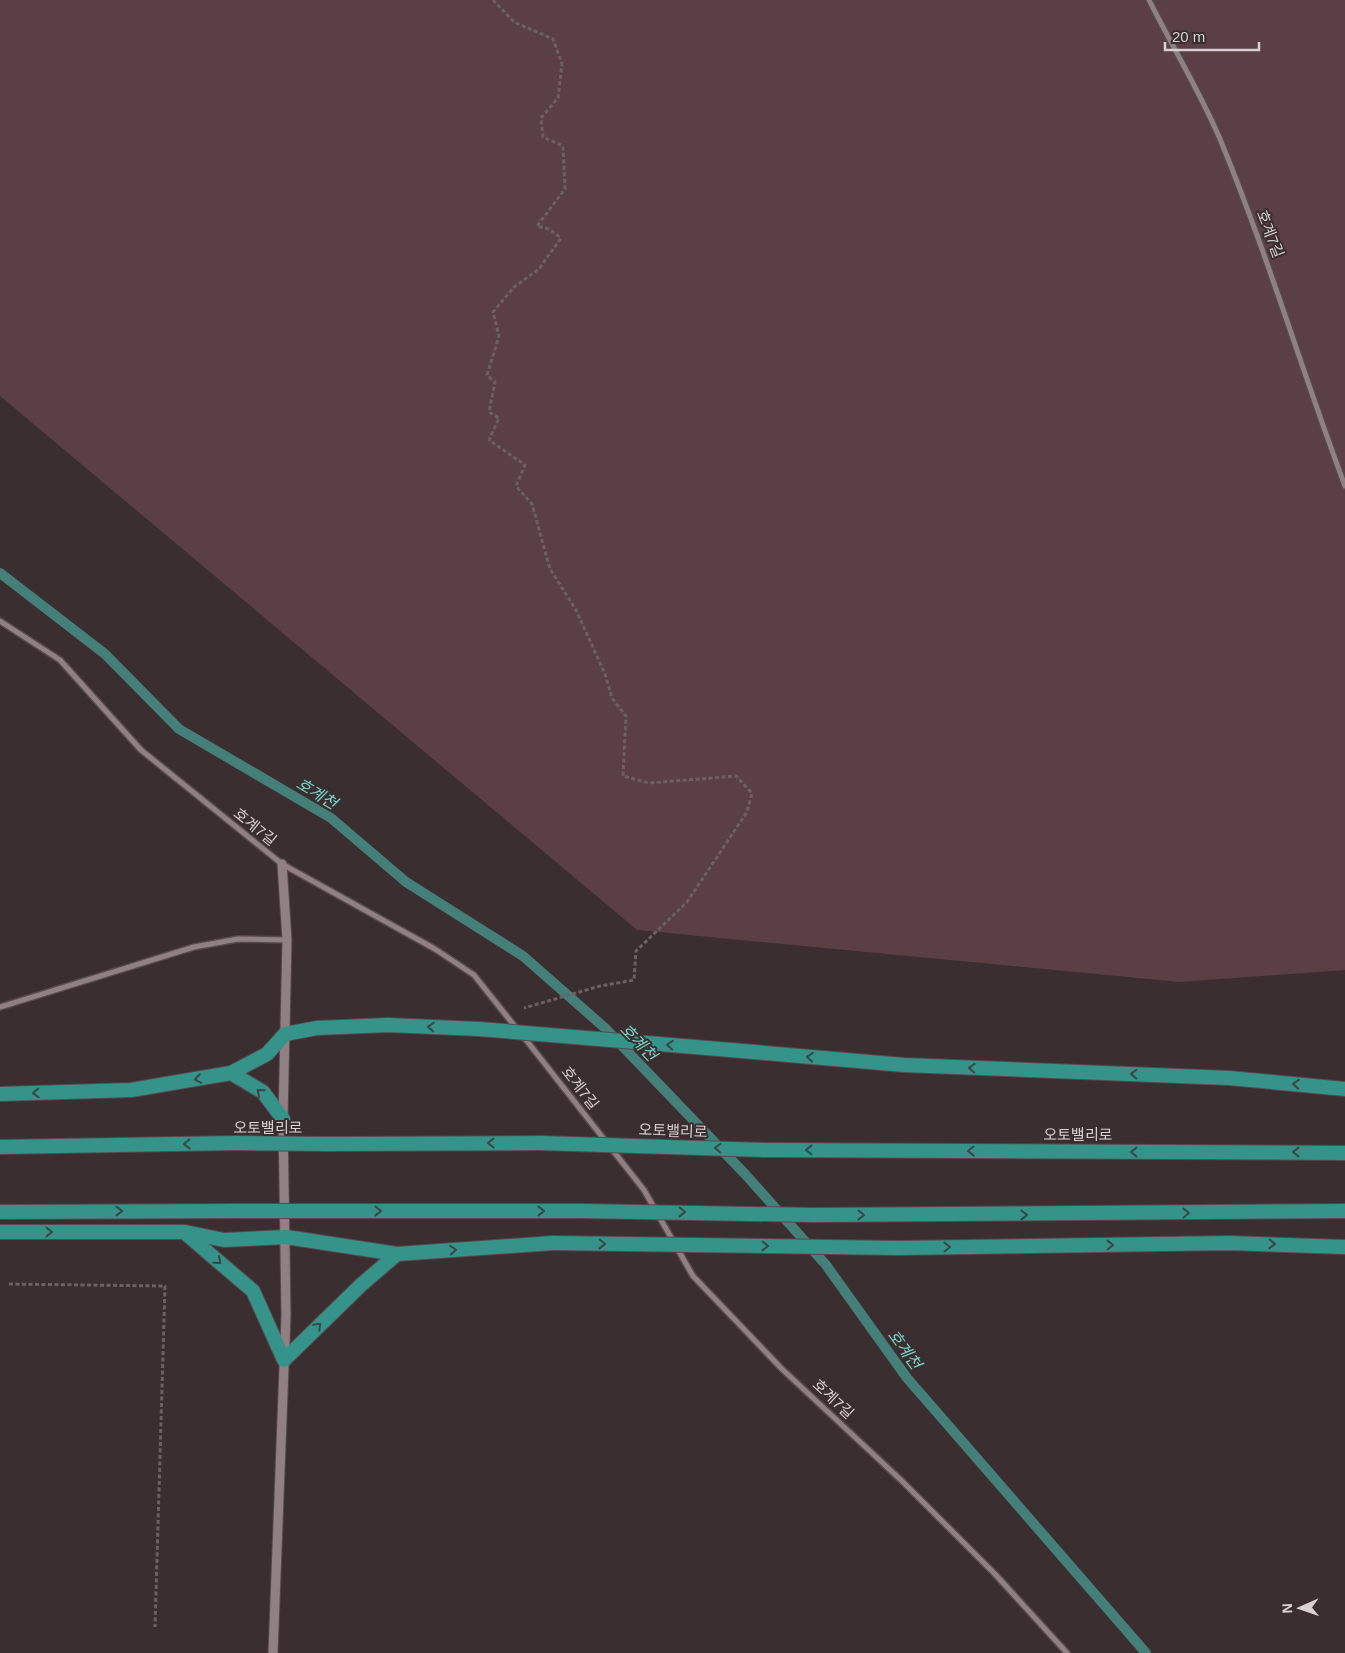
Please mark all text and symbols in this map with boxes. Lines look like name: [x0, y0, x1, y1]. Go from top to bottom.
scale bar: [1165, 20, 1259, 52]
text: 20 m: [1172, 28, 1205, 45]
street label: 호계7길: [1254, 208, 1287, 260]
water label: 호계천: [293, 775, 342, 813]
street label: 호계7길: [231, 804, 280, 849]
water label: 호계천: [617, 1021, 662, 1066]
one-way arrow: [426, 1022, 434, 1033]
one-way arrow: [666, 1040, 674, 1051]
one-way arrow: [806, 1052, 814, 1063]
street label: 호계7길: [558, 1063, 602, 1113]
one-way arrow: [968, 1063, 976, 1073]
one-way arrow: [1130, 1069, 1138, 1080]
one-way arrow: [193, 1073, 202, 1083]
one-way arrow: [1292, 1079, 1300, 1090]
one-way arrow: [32, 1088, 40, 1098]
one-way arrow: [257, 1089, 266, 1098]
street label: 오토밸리로: [233, 1119, 303, 1136]
street label: 오토밸리로: [638, 1121, 708, 1140]
street label: 오토밸리로: [1043, 1126, 1113, 1143]
one-way arrow: [487, 1138, 494, 1148]
one-way arrow: [183, 1139, 190, 1149]
one-way arrow: [714, 1143, 722, 1153]
one-way arrow: [805, 1145, 812, 1155]
one-way arrow: [967, 1146, 975, 1156]
one-way arrow: [1130, 1147, 1138, 1157]
one-way arrow: [1292, 1147, 1300, 1157]
one-way arrow: [115, 1206, 123, 1216]
one-way arrow: [375, 1206, 383, 1216]
one-way arrow: [538, 1206, 545, 1216]
one-way arrow: [678, 1207, 686, 1218]
one-way arrow: [1183, 1208, 1191, 1218]
one-way arrow: [858, 1210, 866, 1220]
one-way arrow: [1020, 1210, 1028, 1220]
one-way arrow: [45, 1227, 53, 1237]
one-way arrow: [598, 1239, 606, 1249]
one-way arrow: [1106, 1239, 1114, 1250]
one-way arrow: [1269, 1239, 1277, 1250]
one-way arrow: [761, 1241, 769, 1251]
one-way arrow: [944, 1242, 952, 1252]
one-way arrow: [449, 1245, 457, 1256]
one-way arrow: [212, 1256, 221, 1264]
one-way arrow: [313, 1323, 322, 1332]
water label: 호계천: [885, 1326, 926, 1374]
street label: 호계7길: [809, 1375, 857, 1422]
north arrow: [1275, 1583, 1325, 1633]
text: N: [1279, 1603, 1295, 1614]

